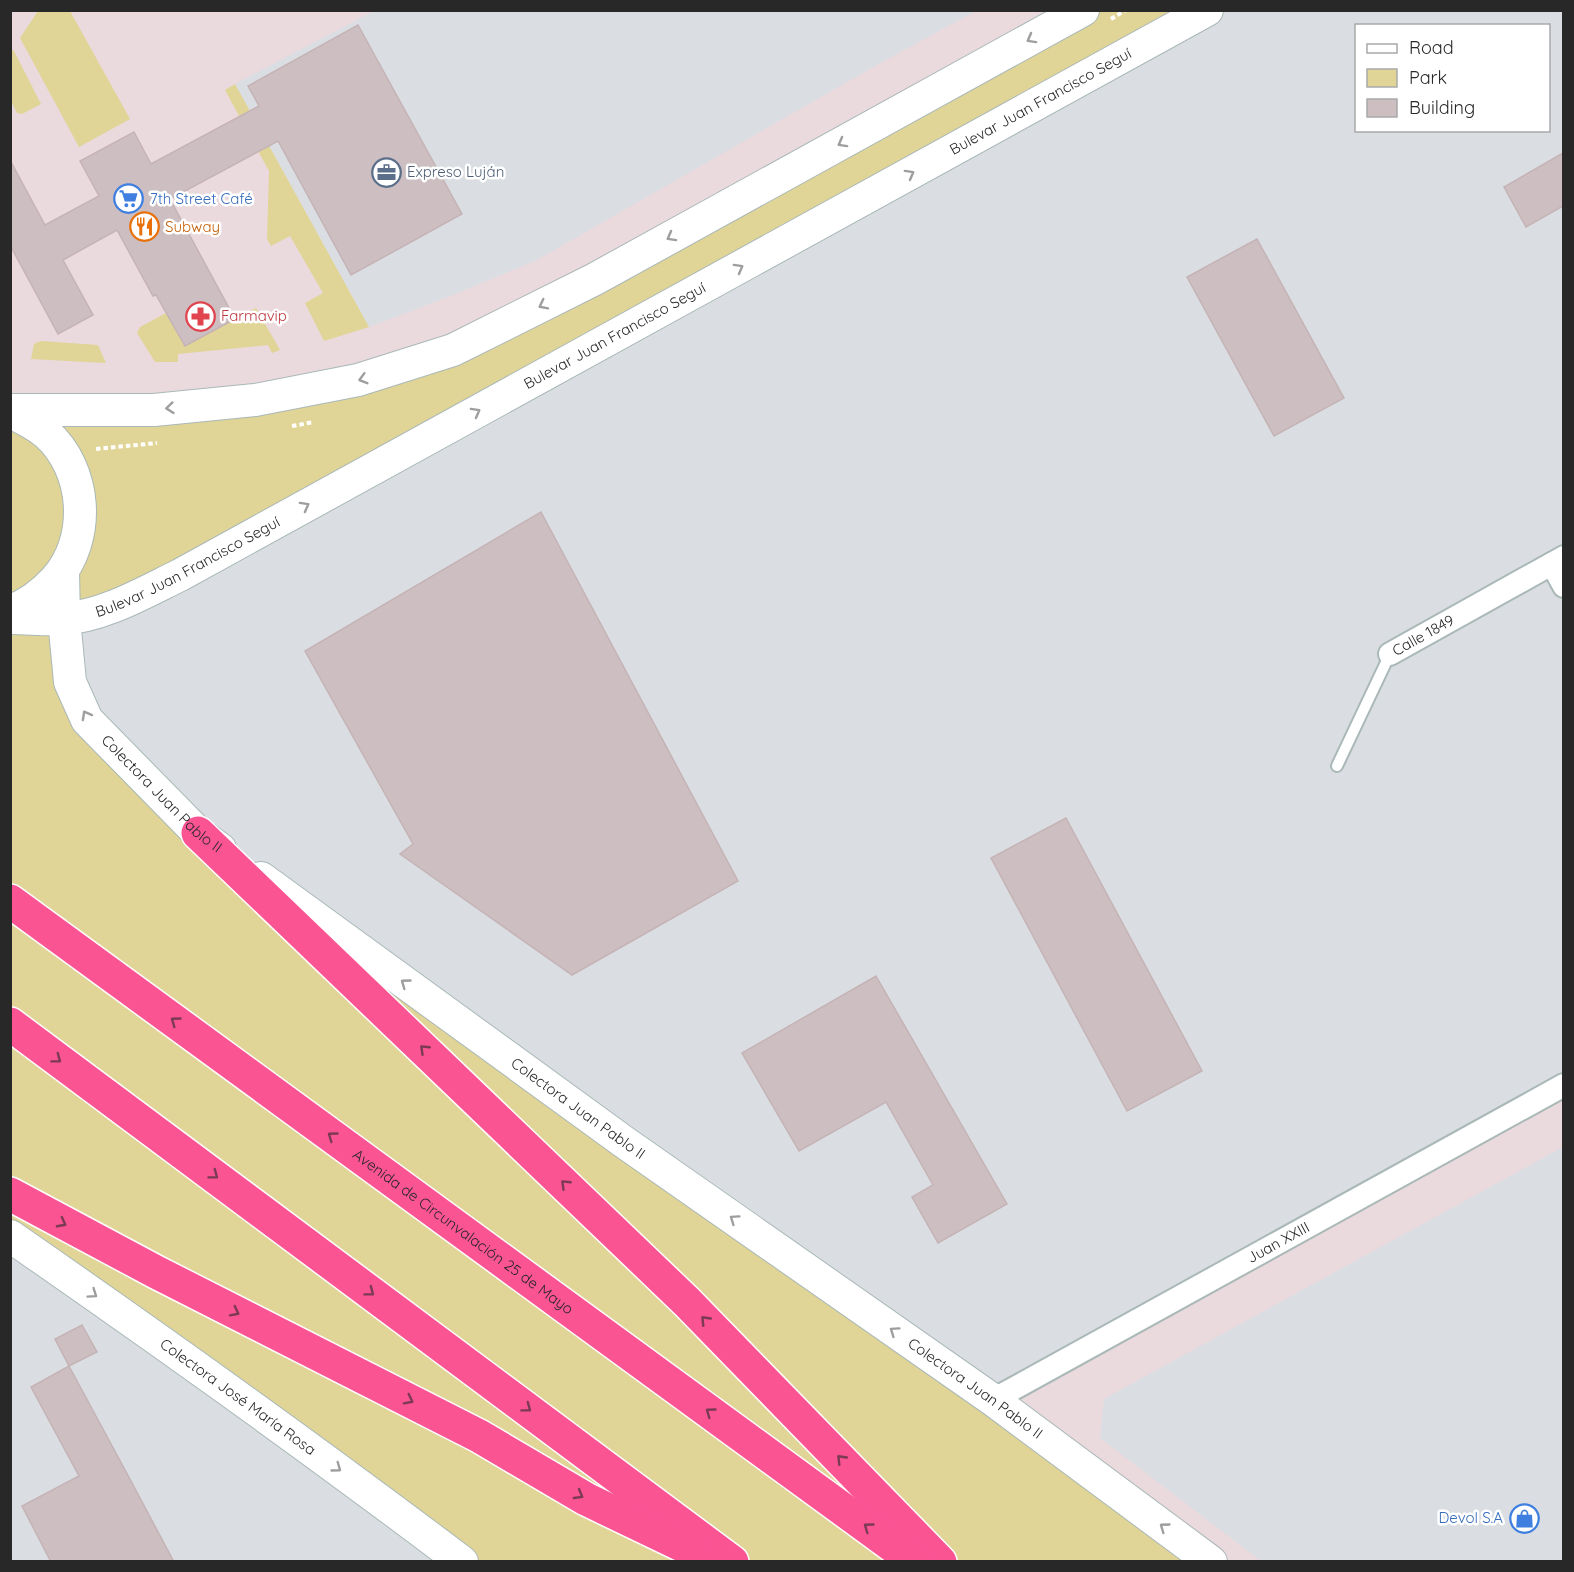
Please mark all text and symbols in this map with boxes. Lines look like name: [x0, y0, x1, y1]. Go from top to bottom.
legend: [1355, 24, 1550, 132]
one-way arrow: [1027, 32, 1038, 43]
text: Road: [1409, 36, 1454, 59]
street label: Bulevar Juan Francisco Seguí: [946, 43, 1135, 159]
text: Park: [1409, 66, 1447, 89]
text: Building: [1409, 96, 1475, 119]
one-way arrow: [838, 136, 848, 147]
office icon: Expreso Luján: [370, 156, 402, 188]
place label: Expreso Luján: [407, 162, 504, 181]
one-way arrow: [903, 170, 914, 181]
supermarket icon: 7th Street Café: [113, 183, 145, 215]
place label: 7th Street Café: [150, 189, 253, 208]
restaurant icon: Subway: [128, 211, 160, 243]
place label: Subway: [165, 217, 220, 236]
one-way arrow: [667, 230, 678, 241]
one-way arrow: [732, 263, 743, 275]
street label: Bulevar Juan Francisco Seguí: [520, 277, 709, 393]
one-way arrow: [538, 298, 549, 310]
pharmacy icon: Farmavip: [184, 300, 216, 332]
place label: Farmavip: [221, 306, 287, 325]
one-way arrow: [358, 371, 368, 384]
one-way arrow: [166, 401, 175, 414]
one-way arrow: [469, 408, 480, 419]
one-way arrow: [299, 502, 309, 513]
street label: Bulevar Juan Francisco Seguí: [93, 512, 284, 621]
street label: Calle 1849: [1389, 610, 1457, 660]
one-way arrow: [82, 711, 93, 721]
street label: Colectora Juan Pablo II: [98, 730, 226, 856]
one-way arrow: [400, 979, 411, 990]
one-way arrow: [170, 1017, 181, 1028]
one-way arrow: [420, 1045, 430, 1056]
one-way arrow: [51, 1052, 62, 1063]
street label: Colectora Juan Pablo II: [507, 1053, 649, 1163]
one-way arrow: [328, 1132, 339, 1143]
street label: Avenida de Circunvalación 25 de Mayo: [349, 1145, 577, 1318]
one-way arrow: [207, 1168, 218, 1179]
one-way arrow: [561, 1180, 571, 1191]
one-way arrow: [729, 1215, 740, 1226]
one-way arrow: [55, 1216, 66, 1227]
street label: Juan XXIII: [1244, 1217, 1313, 1267]
one-way arrow: [364, 1285, 375, 1296]
one-way arrow: [86, 1287, 97, 1298]
one-way arrow: [229, 1305, 239, 1316]
one-way arrow: [701, 1316, 712, 1327]
one-way arrow: [889, 1327, 900, 1338]
street label: Colectora Juan Pablo II: [904, 1333, 1047, 1443]
street label: Colectora José María Rosa: [156, 1334, 320, 1459]
one-way arrow: [403, 1393, 413, 1404]
one-way arrow: [520, 1401, 531, 1412]
one-way arrow: [706, 1408, 717, 1419]
one-way arrow: [837, 1456, 848, 1467]
one-way arrow: [330, 1461, 341, 1472]
one-way arrow: [573, 1487, 584, 1499]
shop icon: Devol S.A: [1508, 1502, 1540, 1534]
place label: Devol S.A: [1438, 1508, 1503, 1527]
one-way arrow: [863, 1523, 874, 1534]
one-way arrow: [1159, 1523, 1170, 1534]

